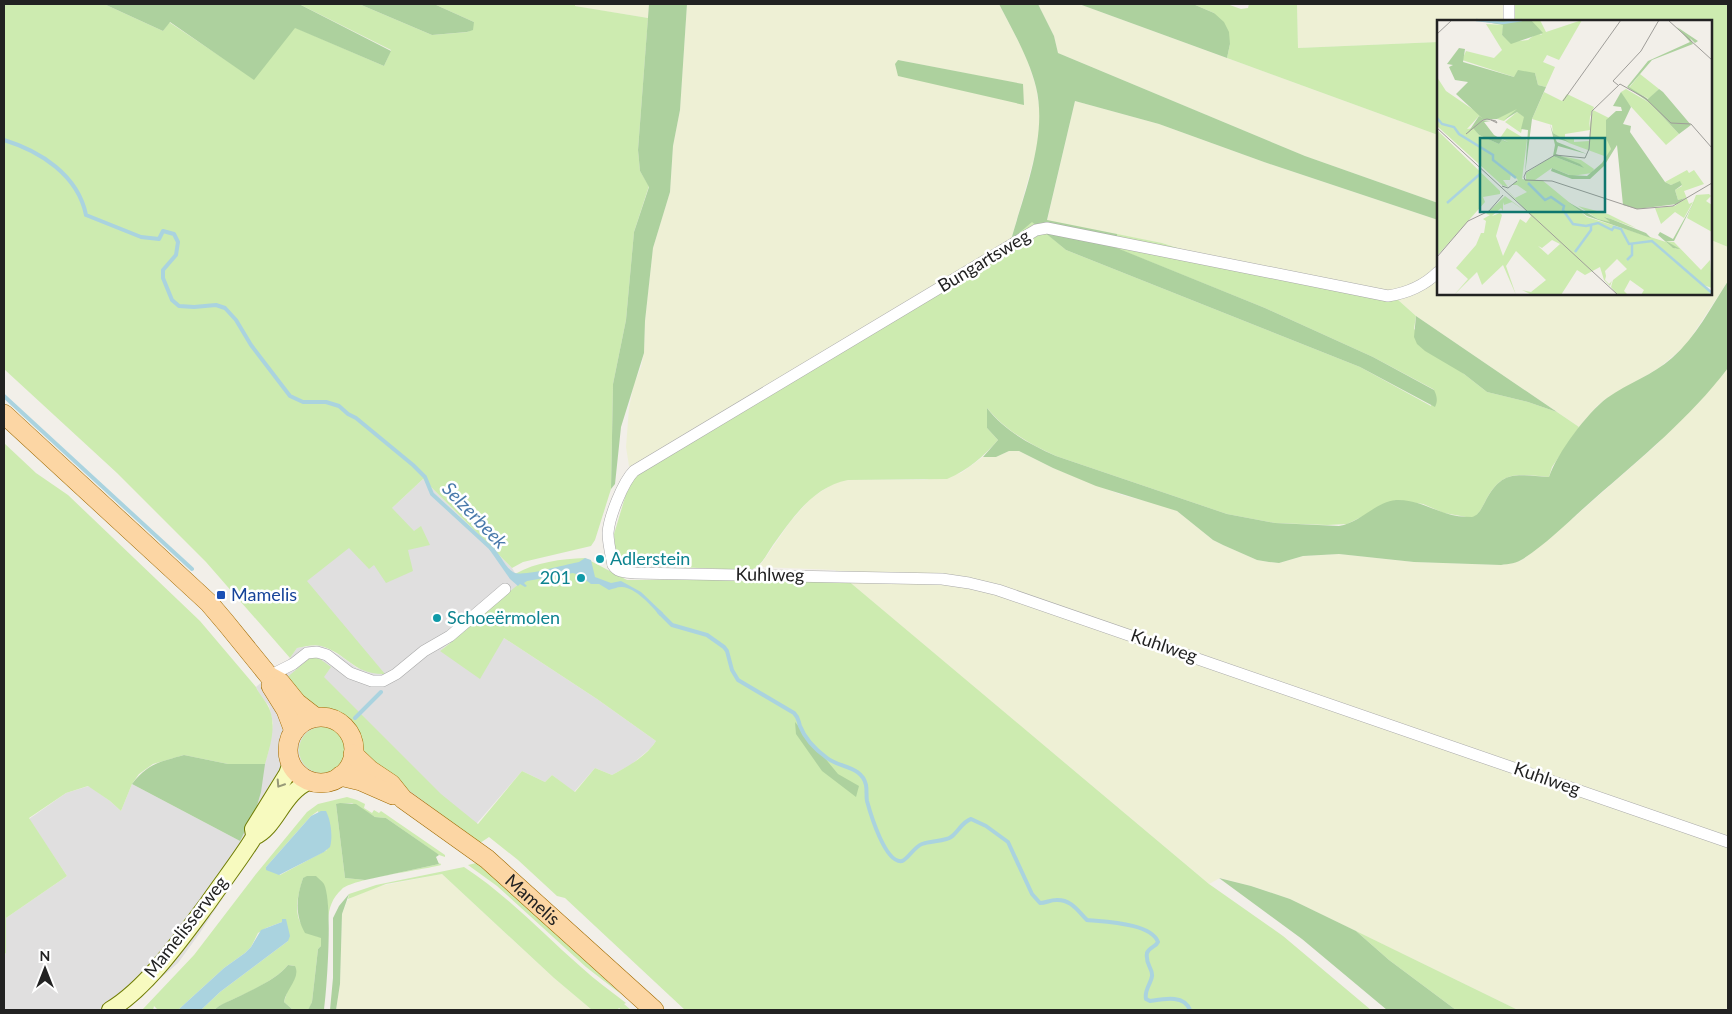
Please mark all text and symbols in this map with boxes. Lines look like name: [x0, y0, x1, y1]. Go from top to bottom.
inset map: [1437, 20, 1712, 295]
street label: Bungartsweg: [933, 224, 1034, 296]
water label: Selzerbeek: [438, 477, 513, 553]
place label: Adlerstein: [610, 547, 690, 569]
marker: Adlerstein: [594, 553, 606, 565]
street label: Kuhlweg: [735, 562, 805, 586]
place label: 201: [540, 566, 571, 588]
marker: 201: [575, 572, 587, 584]
place label: Mamelis: [231, 583, 297, 605]
marker: Mamelis: [215, 589, 227, 601]
place label: Schoeërmolen: [447, 606, 560, 628]
marker: Schoeërmolen: [431, 612, 443, 624]
street label: Kuhlweg: [1128, 623, 1200, 667]
street label: Kuhlweg: [1511, 756, 1583, 800]
one-way arrow: [277, 779, 286, 788]
street label: Mamelis: [501, 869, 565, 930]
street label: Mamelisserweg: [139, 871, 232, 982]
north arrow: [20, 944, 70, 994]
text: N: [40, 947, 50, 964]

